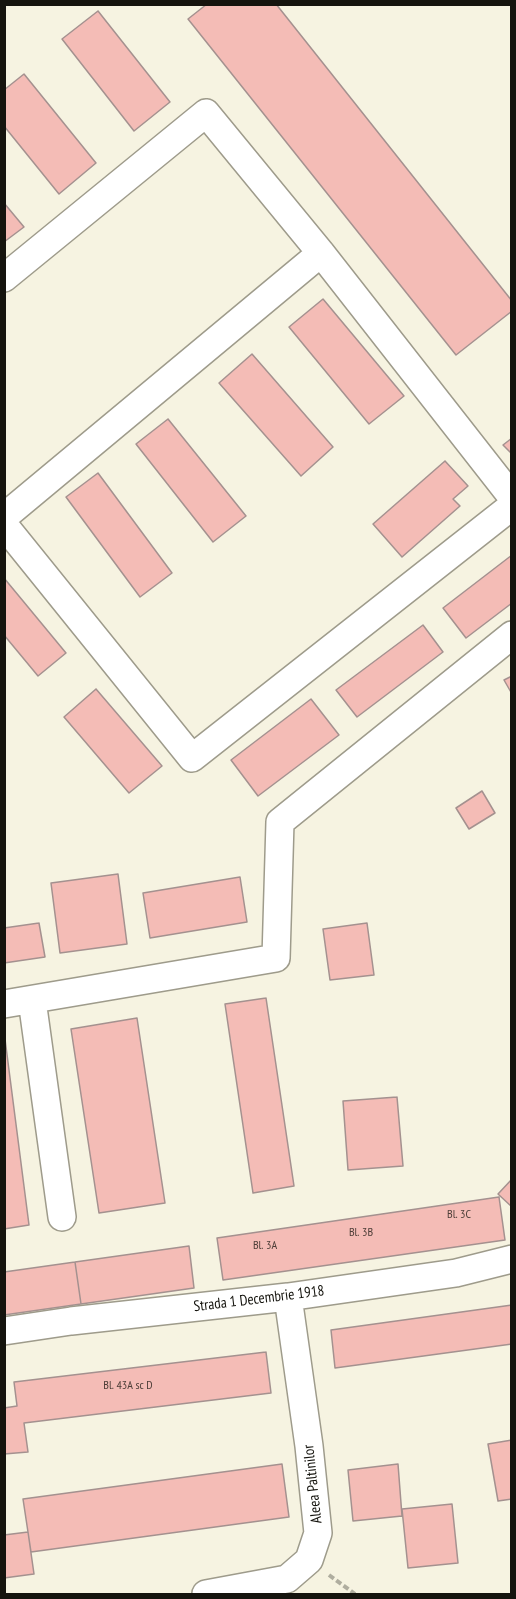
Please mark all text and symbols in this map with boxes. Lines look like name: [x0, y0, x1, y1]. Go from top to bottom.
house number: Bl. 3C: [447, 1208, 471, 1222]
house number: Bl. 3B: [349, 1226, 373, 1240]
house number: Bl. 3A: [253, 1239, 277, 1253]
street label: Strada 1 Decembrie 1918: [193, 1282, 325, 1316]
house number: Bl. 43A sc D: [103, 1379, 153, 1393]
street label: Aleea Paltinilor: [300, 1444, 326, 1524]

